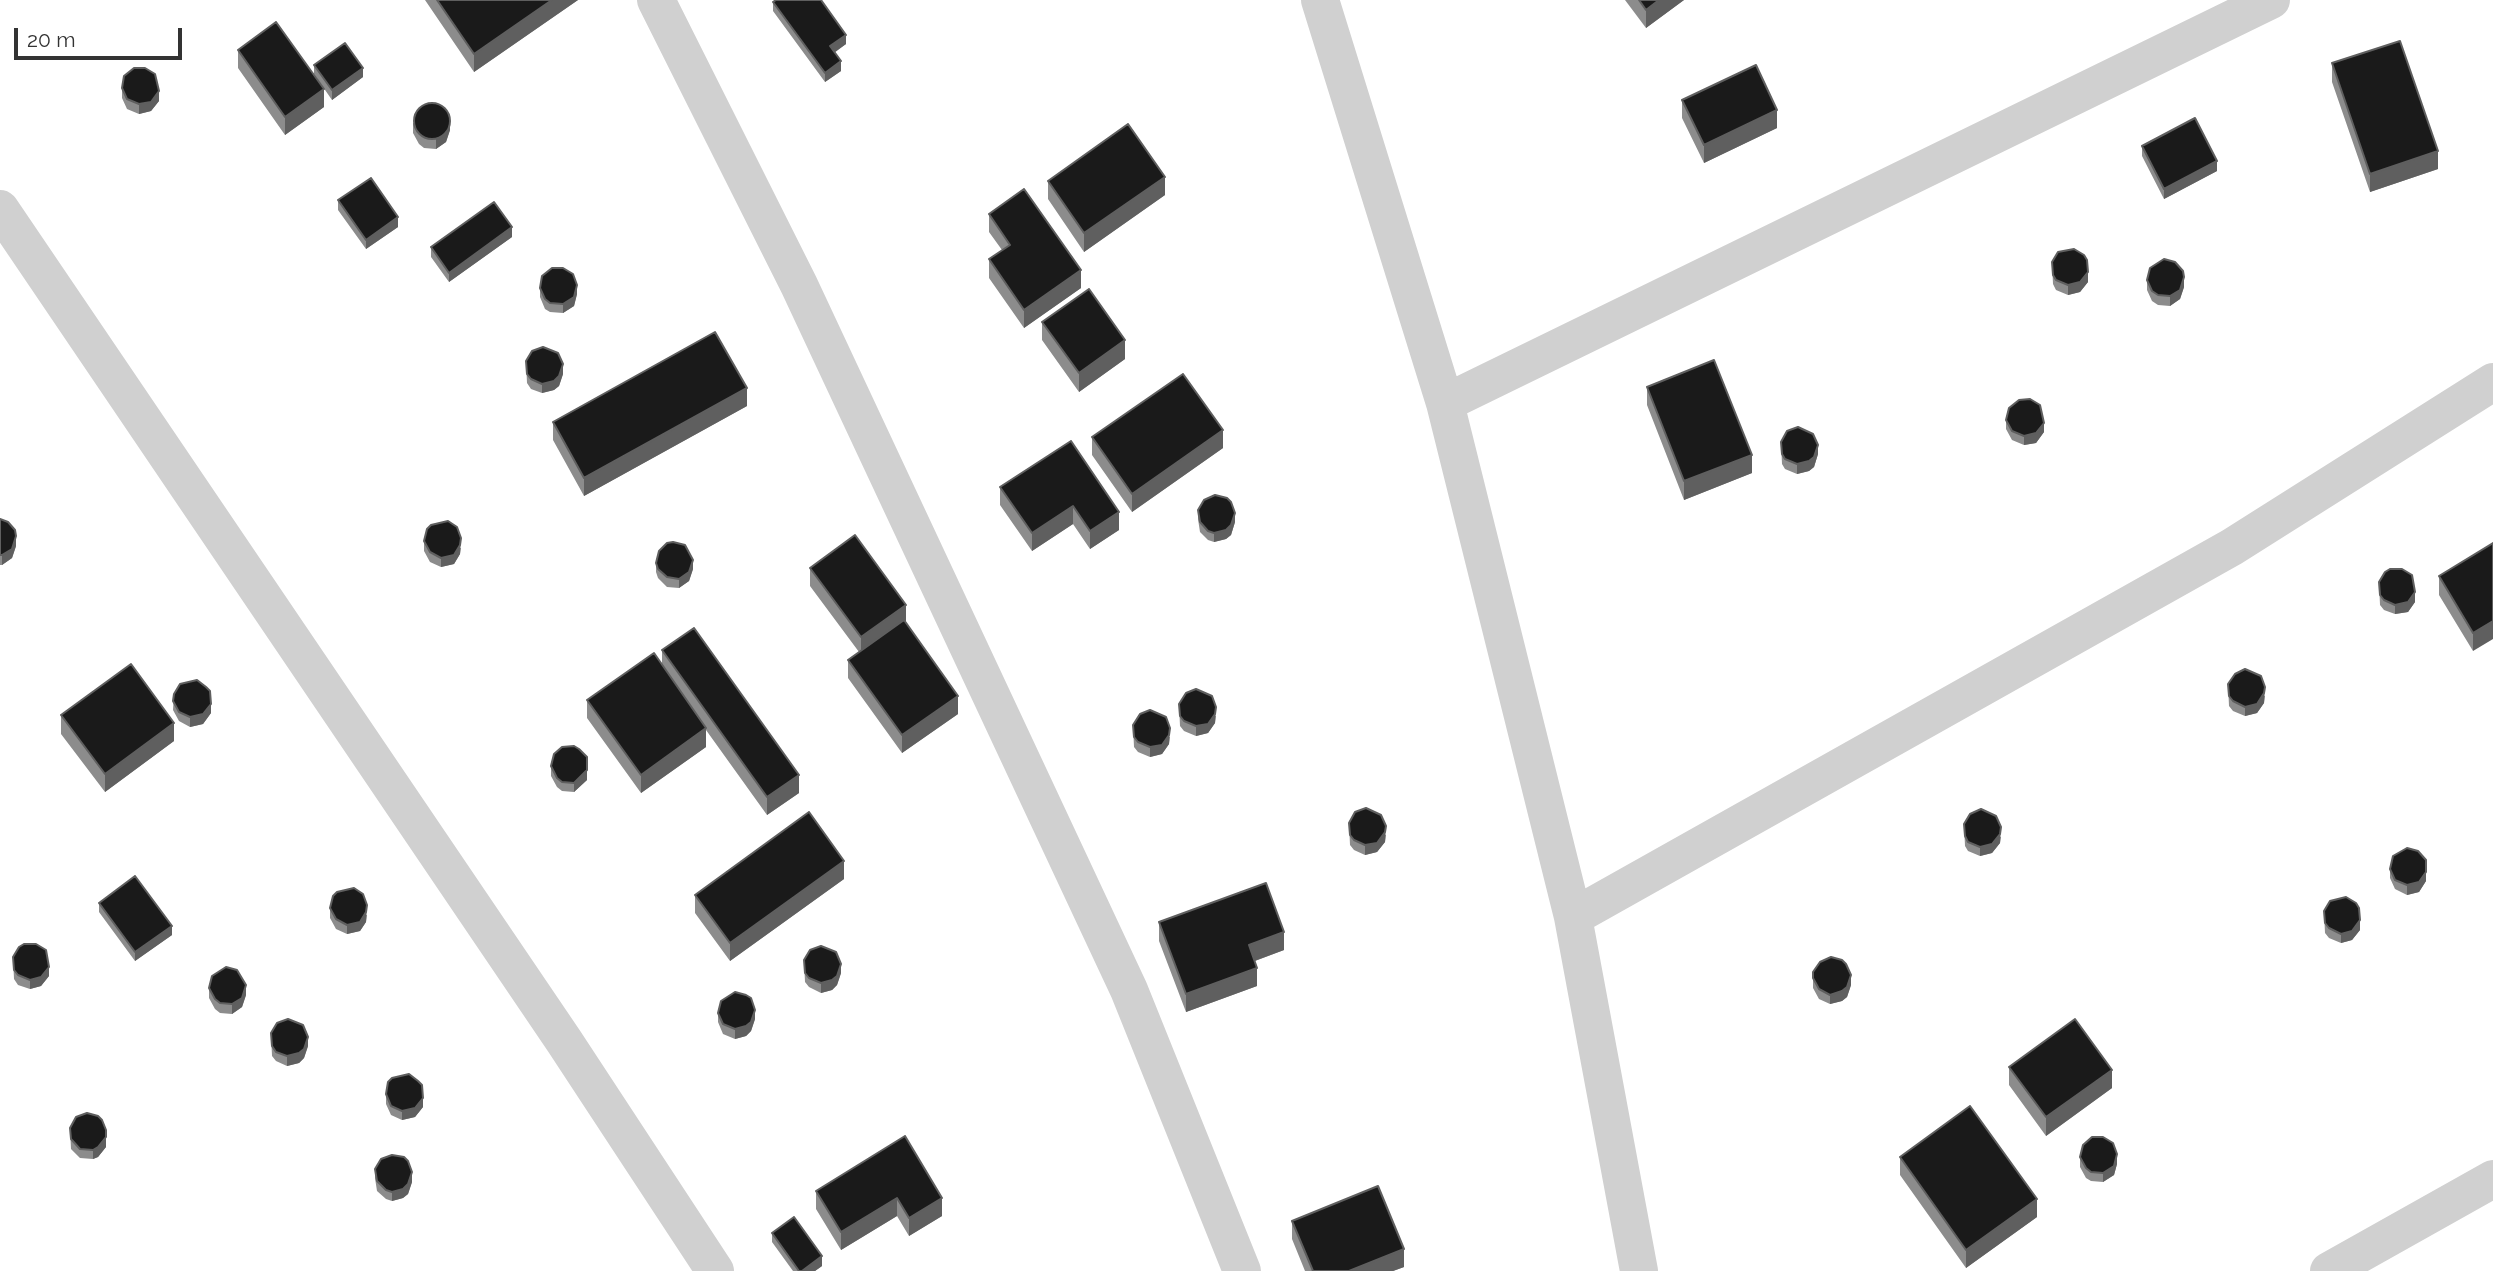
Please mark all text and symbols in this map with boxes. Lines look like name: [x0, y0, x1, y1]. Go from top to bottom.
scale bar: [18, 14, 186, 58]
text: 20 m: [27, 27, 75, 52]

